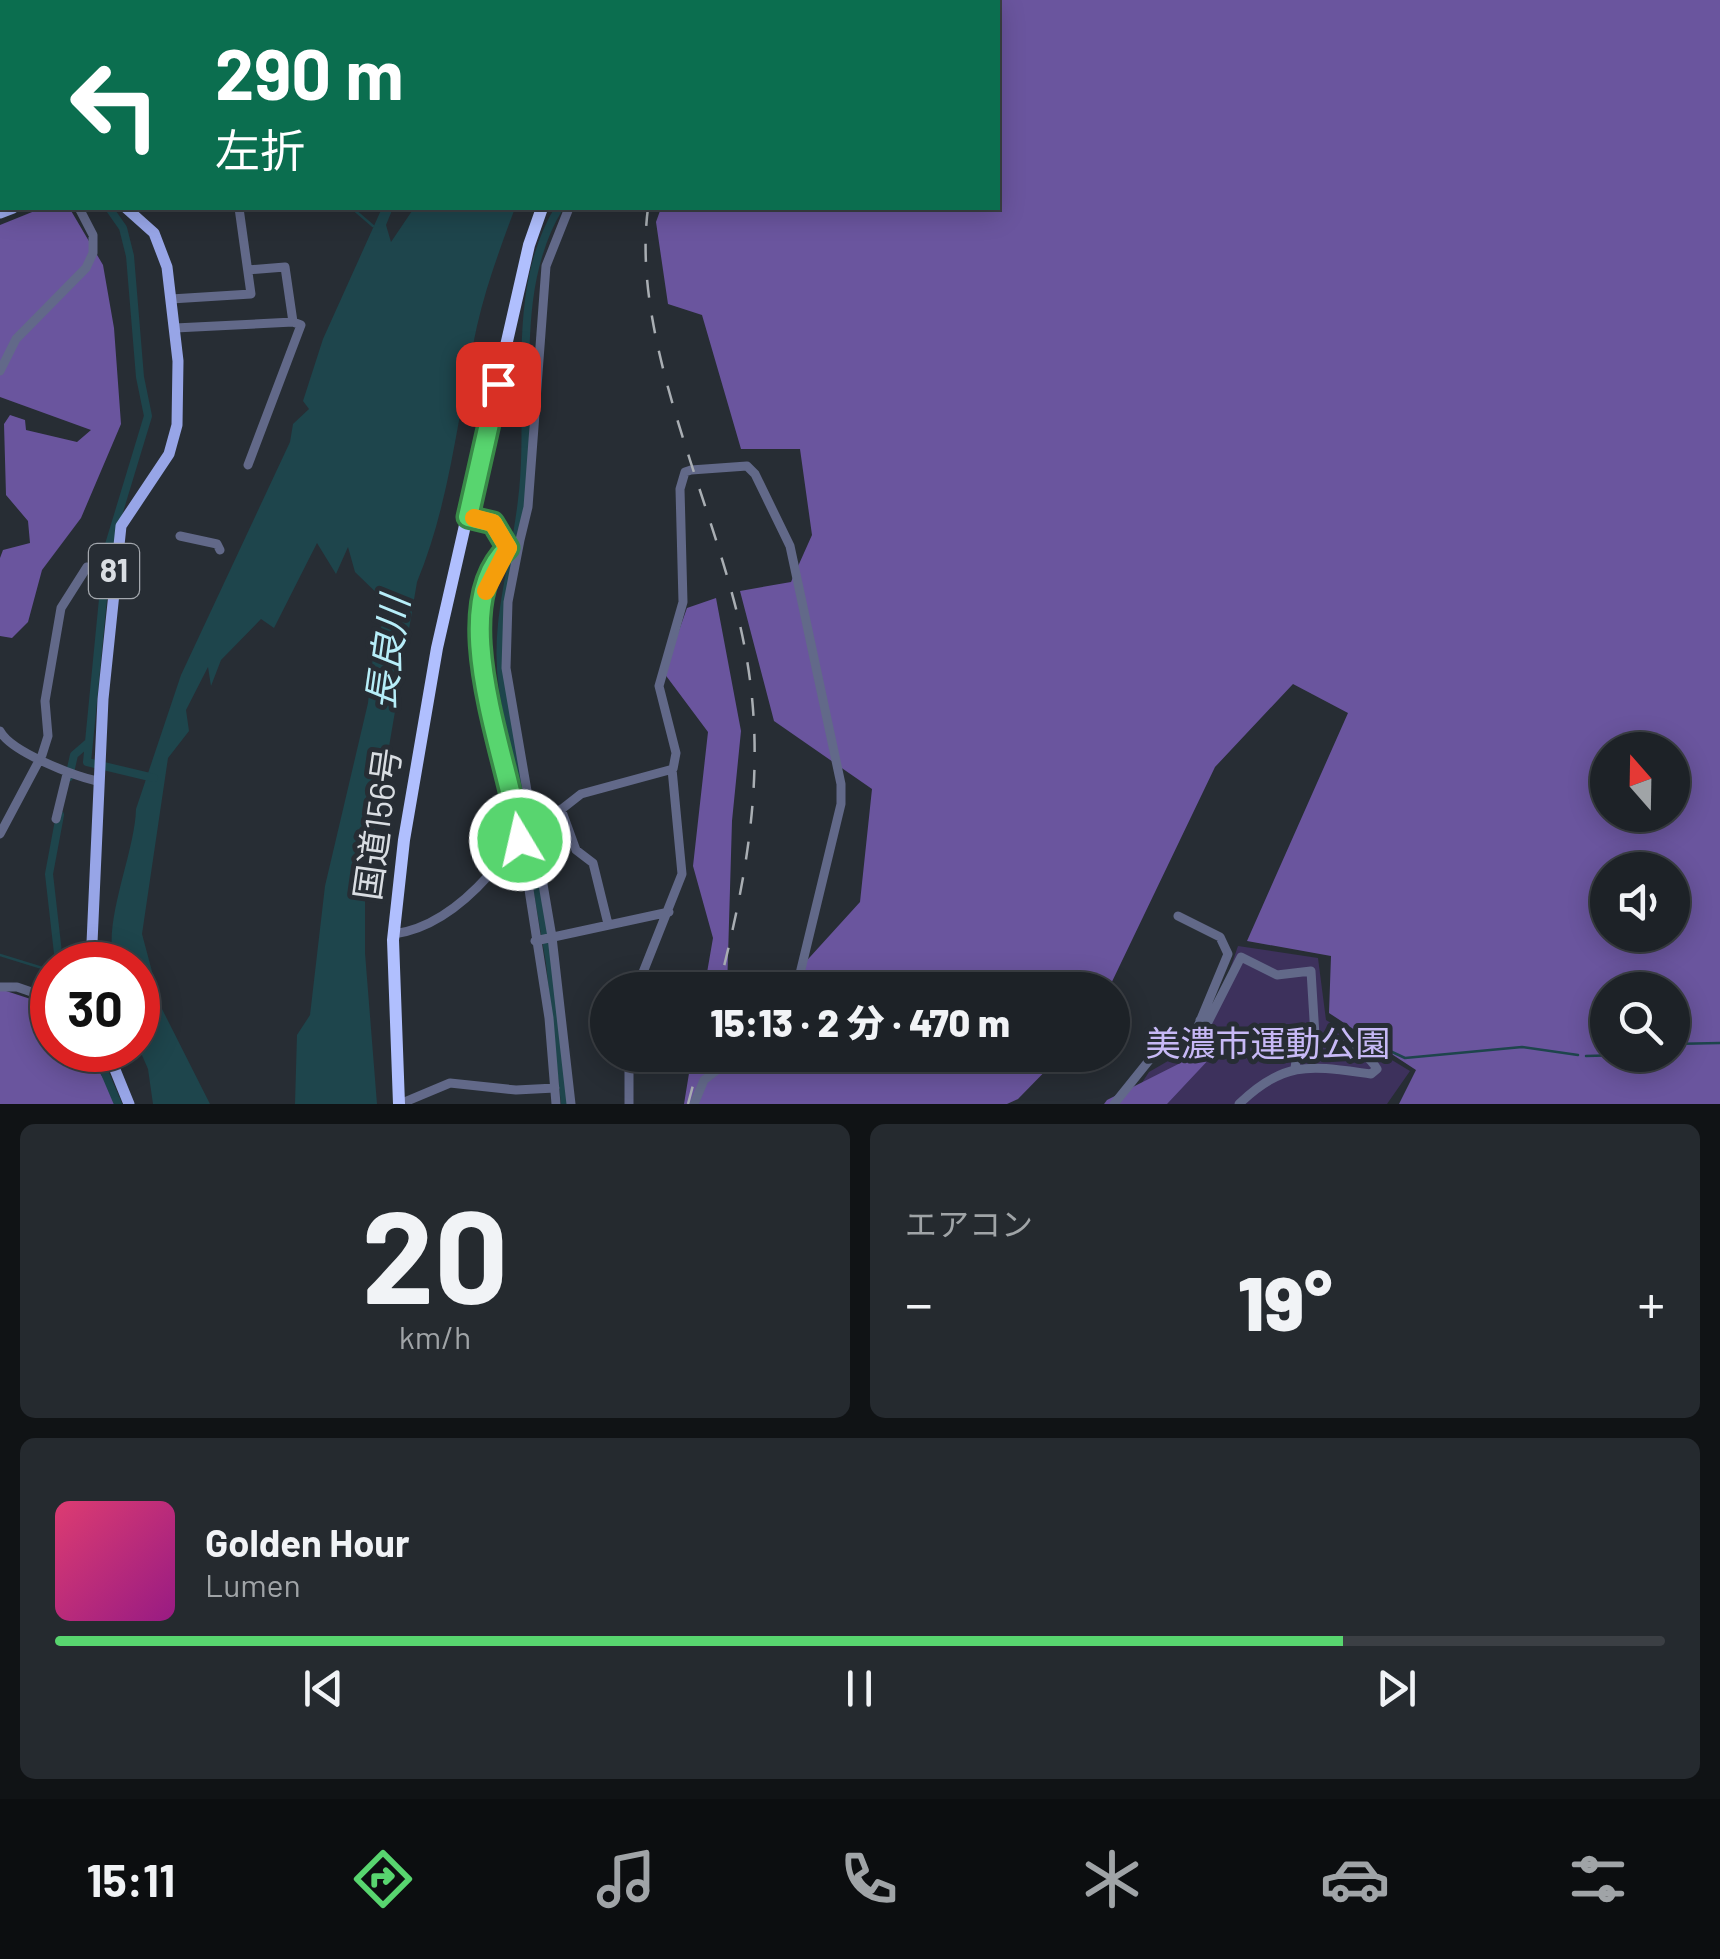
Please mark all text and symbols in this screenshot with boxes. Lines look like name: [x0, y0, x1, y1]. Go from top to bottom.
text: 290 m: [215, 30, 404, 114]
icon: left: [50, 40, 180, 170]
text: 左折: [215, 122, 305, 176]
pin: [456, 342, 541, 427]
icon: arrive: [471, 357, 526, 412]
road number: 81: [89, 544, 139, 598]
water label: 長良川: [355, 589, 417, 712]
north arrow: [1590, 732, 1690, 832]
map controls: [1590, 732, 1690, 1072]
street label: 国道156号: [345, 745, 407, 903]
position arrow: [468, 788, 572, 892]
button: sound: [1590, 852, 1690, 952]
speed limit sign: 30: [30, 942, 160, 1072]
button: search: [1590, 972, 1690, 1072]
text: 15:13 · 2 分 · 470 m: [710, 999, 1010, 1045]
park label: 美濃市運動公園: [1145, 1021, 1391, 1063]
text: 20: [362, 1174, 508, 1330]
text: エアコン: [905, 1204, 1033, 1242]
text: 19°: [1238, 1256, 1332, 1346]
text: −: [905, 1269, 933, 1335]
text: +: [1637, 1269, 1665, 1335]
text: km/h: [399, 1317, 471, 1355]
text: Golden Hour: [205, 1519, 410, 1565]
text: Lumen: [205, 1565, 301, 1603]
icon: previous: [296, 1661, 351, 1716]
icon: pause: [832, 1661, 887, 1716]
icon: next: [1369, 1661, 1424, 1716]
icon: directions: [348, 1844, 418, 1914]
icon: music: [591, 1844, 661, 1914]
icon: phone: [834, 1844, 904, 1914]
icon: climate: [1077, 1844, 1147, 1914]
icon: car: [1320, 1844, 1390, 1914]
icon: filters: [1563, 1844, 1633, 1914]
text: 15:11: [87, 1852, 175, 1906]

